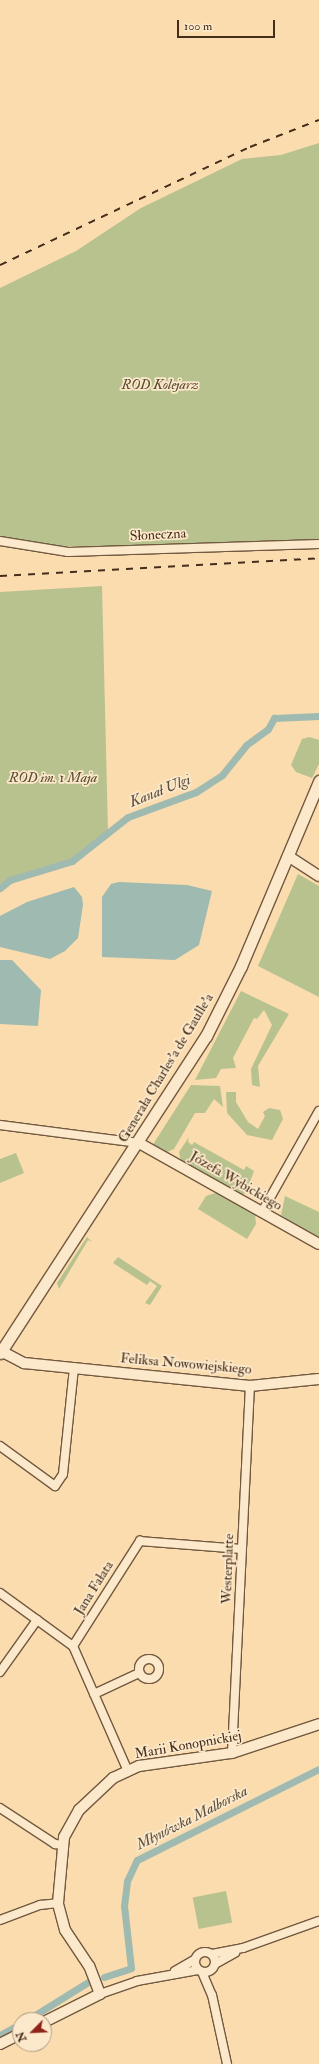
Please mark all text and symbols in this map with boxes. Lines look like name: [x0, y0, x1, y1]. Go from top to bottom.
scale bar: [179, 12, 277, 38]
text: 100 m: [184, 19, 212, 34]
park label: ROD Kolejarz: [121, 377, 199, 393]
street label: Słoneczna: [129, 525, 187, 545]
park label: ROD im. 1 Maja: [9, 770, 97, 786]
water label: Kanał Ulgi: [127, 771, 193, 811]
street label: Generała Charles'a de Gaulle'a: [115, 990, 217, 1146]
street label: Józefa Wybickiego: [187, 1148, 285, 1214]
street label: Feliksa Nowowiejskiego: [120, 1350, 252, 1378]
street label: Westerplatte: [218, 1533, 238, 1605]
street label: Jana Fałata: [71, 1558, 117, 1618]
street label: Marii Konopnickiej: [133, 1727, 243, 1763]
water label: Młynówka Malborska: [133, 1782, 251, 1854]
north arrow: [12, 2012, 52, 2052]
text: N: [14, 2030, 29, 2044]

